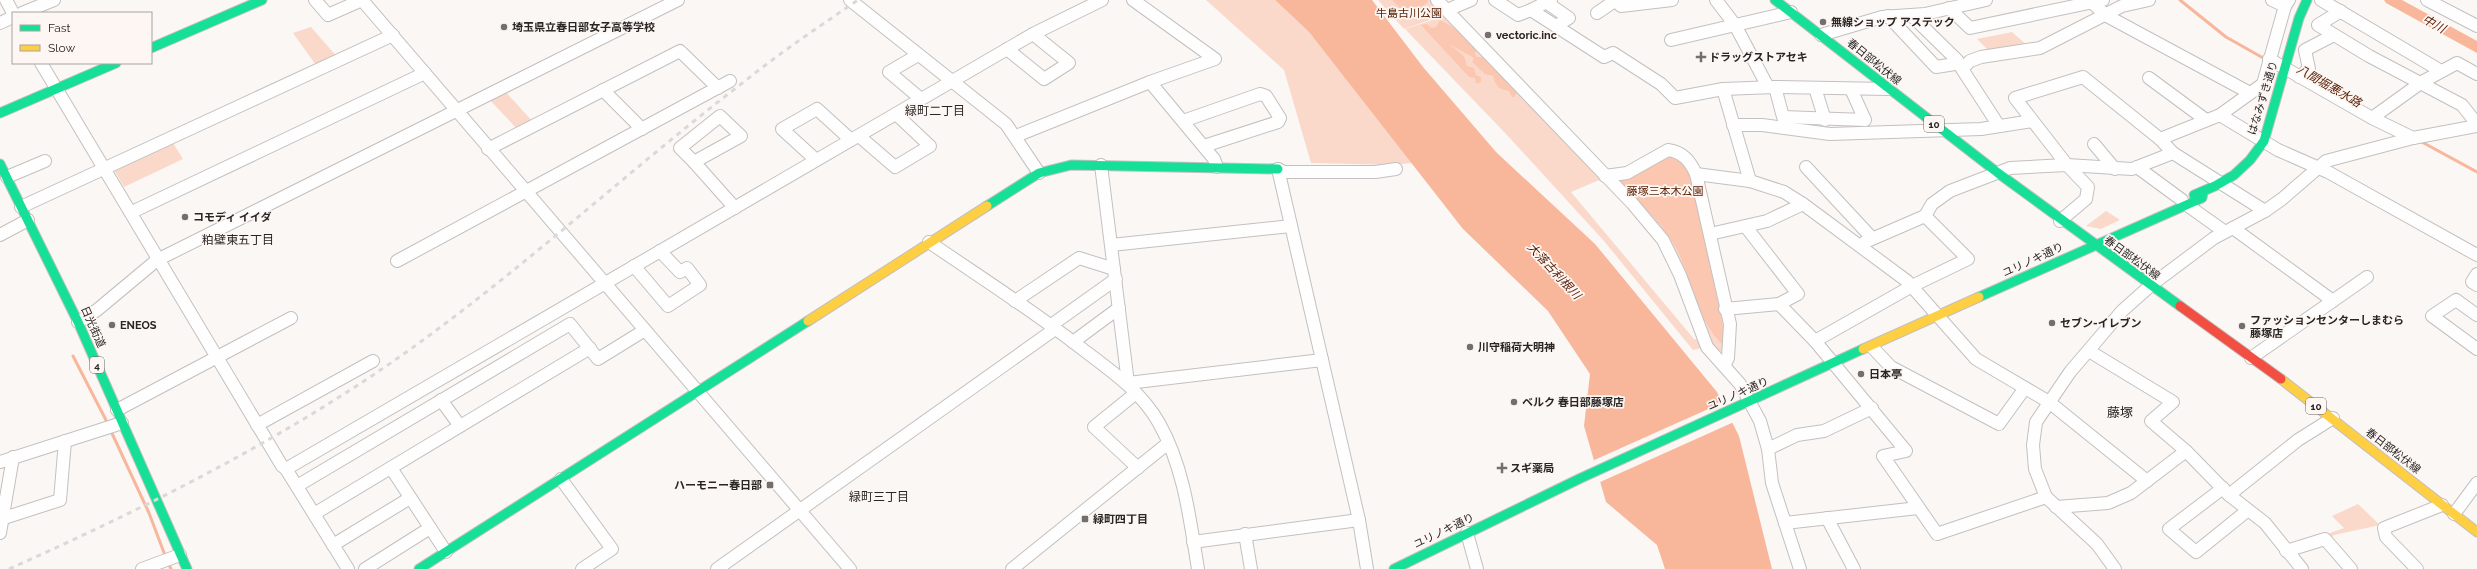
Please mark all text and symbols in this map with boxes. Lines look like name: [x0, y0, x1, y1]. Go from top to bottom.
park label: 牛島古川公園: [1376, 7, 1442, 20]
legend: [12, 12, 152, 64]
water label: 中川: [2420, 12, 2450, 37]
place label: 無線ショップ アステック: [1831, 16, 1955, 29]
marker: 無線ショップ アステック: [1818, 17, 1828, 27]
text: Fast: [48, 21, 71, 35]
place label: 埼玉県立春日部女子高等学校: [512, 21, 655, 34]
marker: 埼玉県立春日部女子高等学校: [499, 22, 509, 32]
place label: vectoric.inc: [1496, 29, 1557, 42]
marker: vectoric.inc: [1483, 30, 1493, 40]
street label: 春日部松伏線: [1844, 36, 1904, 88]
text: Slow: [48, 41, 75, 55]
place label: ドラッグストアセキ: [1709, 51, 1808, 64]
marker: ドラッグストアセキ: [1696, 52, 1706, 62]
street label: はなみずき通り: [2246, 59, 2280, 137]
water label: 八間堀悪水路: [2294, 62, 2365, 111]
district label: 緑町二丁目: [905, 104, 965, 118]
road number: 10: [1924, 116, 1944, 132]
park label: 藤塚三本木公園: [1627, 185, 1704, 198]
place label: コモディ イイダ: [193, 211, 271, 224]
marker: コモディ イイダ: [180, 212, 190, 222]
district label: 粕壁東五丁目: [202, 233, 274, 247]
street label: 春日部松伏線: [2101, 233, 2163, 283]
water label: 大落古利根川: [1524, 240, 1585, 304]
street label: ユリノキ通り: [2000, 240, 2066, 280]
street label: 日光街道: [78, 304, 108, 350]
place label: ファッションセンターしまむら 藤塚店: [2250, 314, 2404, 340]
place label: セブン-イレブン: [2060, 317, 2142, 330]
marker: セブン-イレブン: [2047, 318, 2057, 328]
place label: ENEOS: [120, 319, 157, 332]
marker: ENEOS: [107, 320, 117, 330]
marker: ファッションセンターしまむら 藤塚店: [2237, 321, 2247, 331]
place label: 川守稲荷大明神: [1478, 341, 1555, 354]
marker: 川守稲荷大明神: [1465, 342, 1475, 352]
road number: 4: [90, 357, 104, 373]
place label: 日本亭: [1869, 368, 1902, 381]
marker: 日本亭: [1856, 369, 1866, 379]
street label: ユリノキ通り: [1705, 375, 1771, 413]
place label: ベルク 春日部藤塚店: [1522, 396, 1624, 409]
marker: ベルク 春日部藤塚店: [1509, 397, 1519, 407]
road number: 10: [2306, 398, 2326, 414]
district label: 藤塚: [2107, 405, 2133, 420]
street label: 春日部松伏線: [2363, 426, 2423, 476]
place label: スギ薬局: [1510, 462, 1554, 475]
marker: スギ薬局: [1497, 463, 1507, 473]
place label: ハーモニー春日部: [674, 479, 762, 492]
marker: ハーモニー春日部: [765, 480, 775, 490]
district label: 緑町三丁目: [849, 490, 909, 504]
street label: ユリノキ通り: [1411, 511, 1477, 551]
place label: 緑町四丁目: [1093, 513, 1148, 526]
marker: 緑町四丁目: [1080, 514, 1090, 524]

